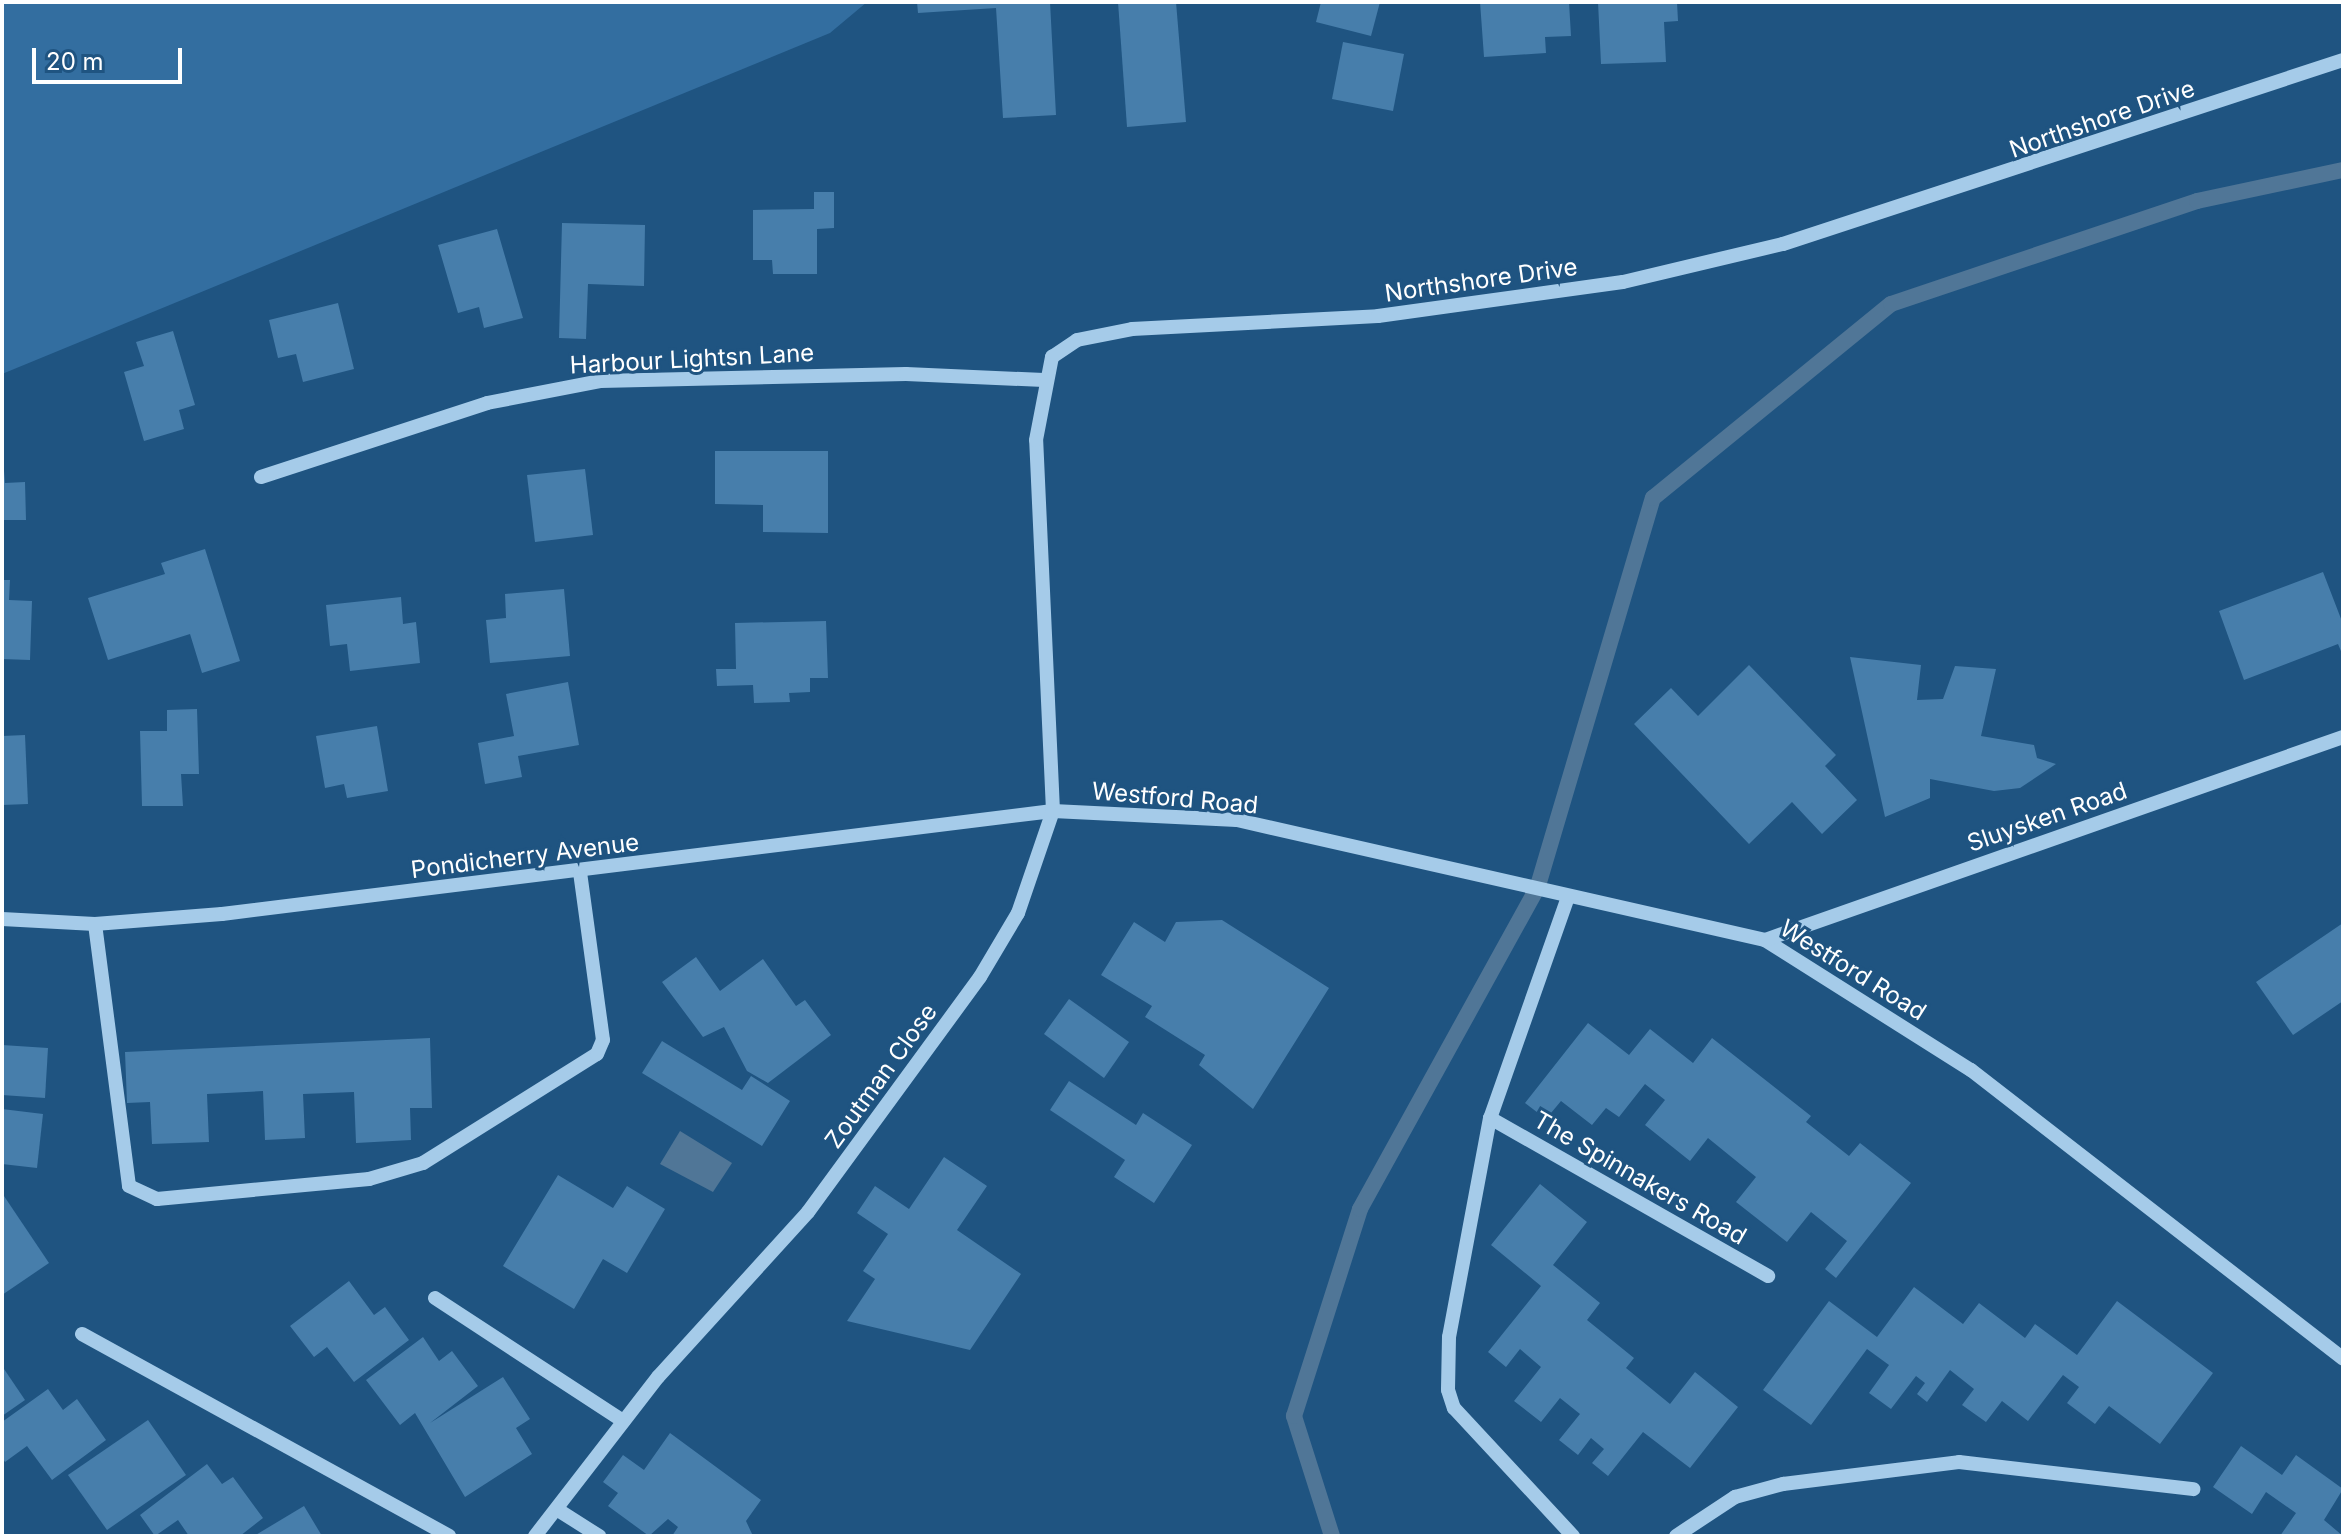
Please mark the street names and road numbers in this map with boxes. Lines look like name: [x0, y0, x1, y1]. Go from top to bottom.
street label: Northshore Drive: [2006, 74, 2198, 164]
street label: Northshore Drive: [1383, 252, 1579, 308]
street label: Harbour Lightsn Lane: [569, 338, 815, 380]
street label: Westford Road: [1091, 776, 1259, 820]
street label: Sluysken Road: [1963, 776, 2131, 858]
street label: Pondicherry Avenue: [409, 828, 641, 884]
street label: Westford Road: [1775, 914, 1931, 1026]
street label: Zoutman Close: [819, 998, 943, 1154]
street label: The Spinnakers Road: [1528, 1105, 1752, 1251]

